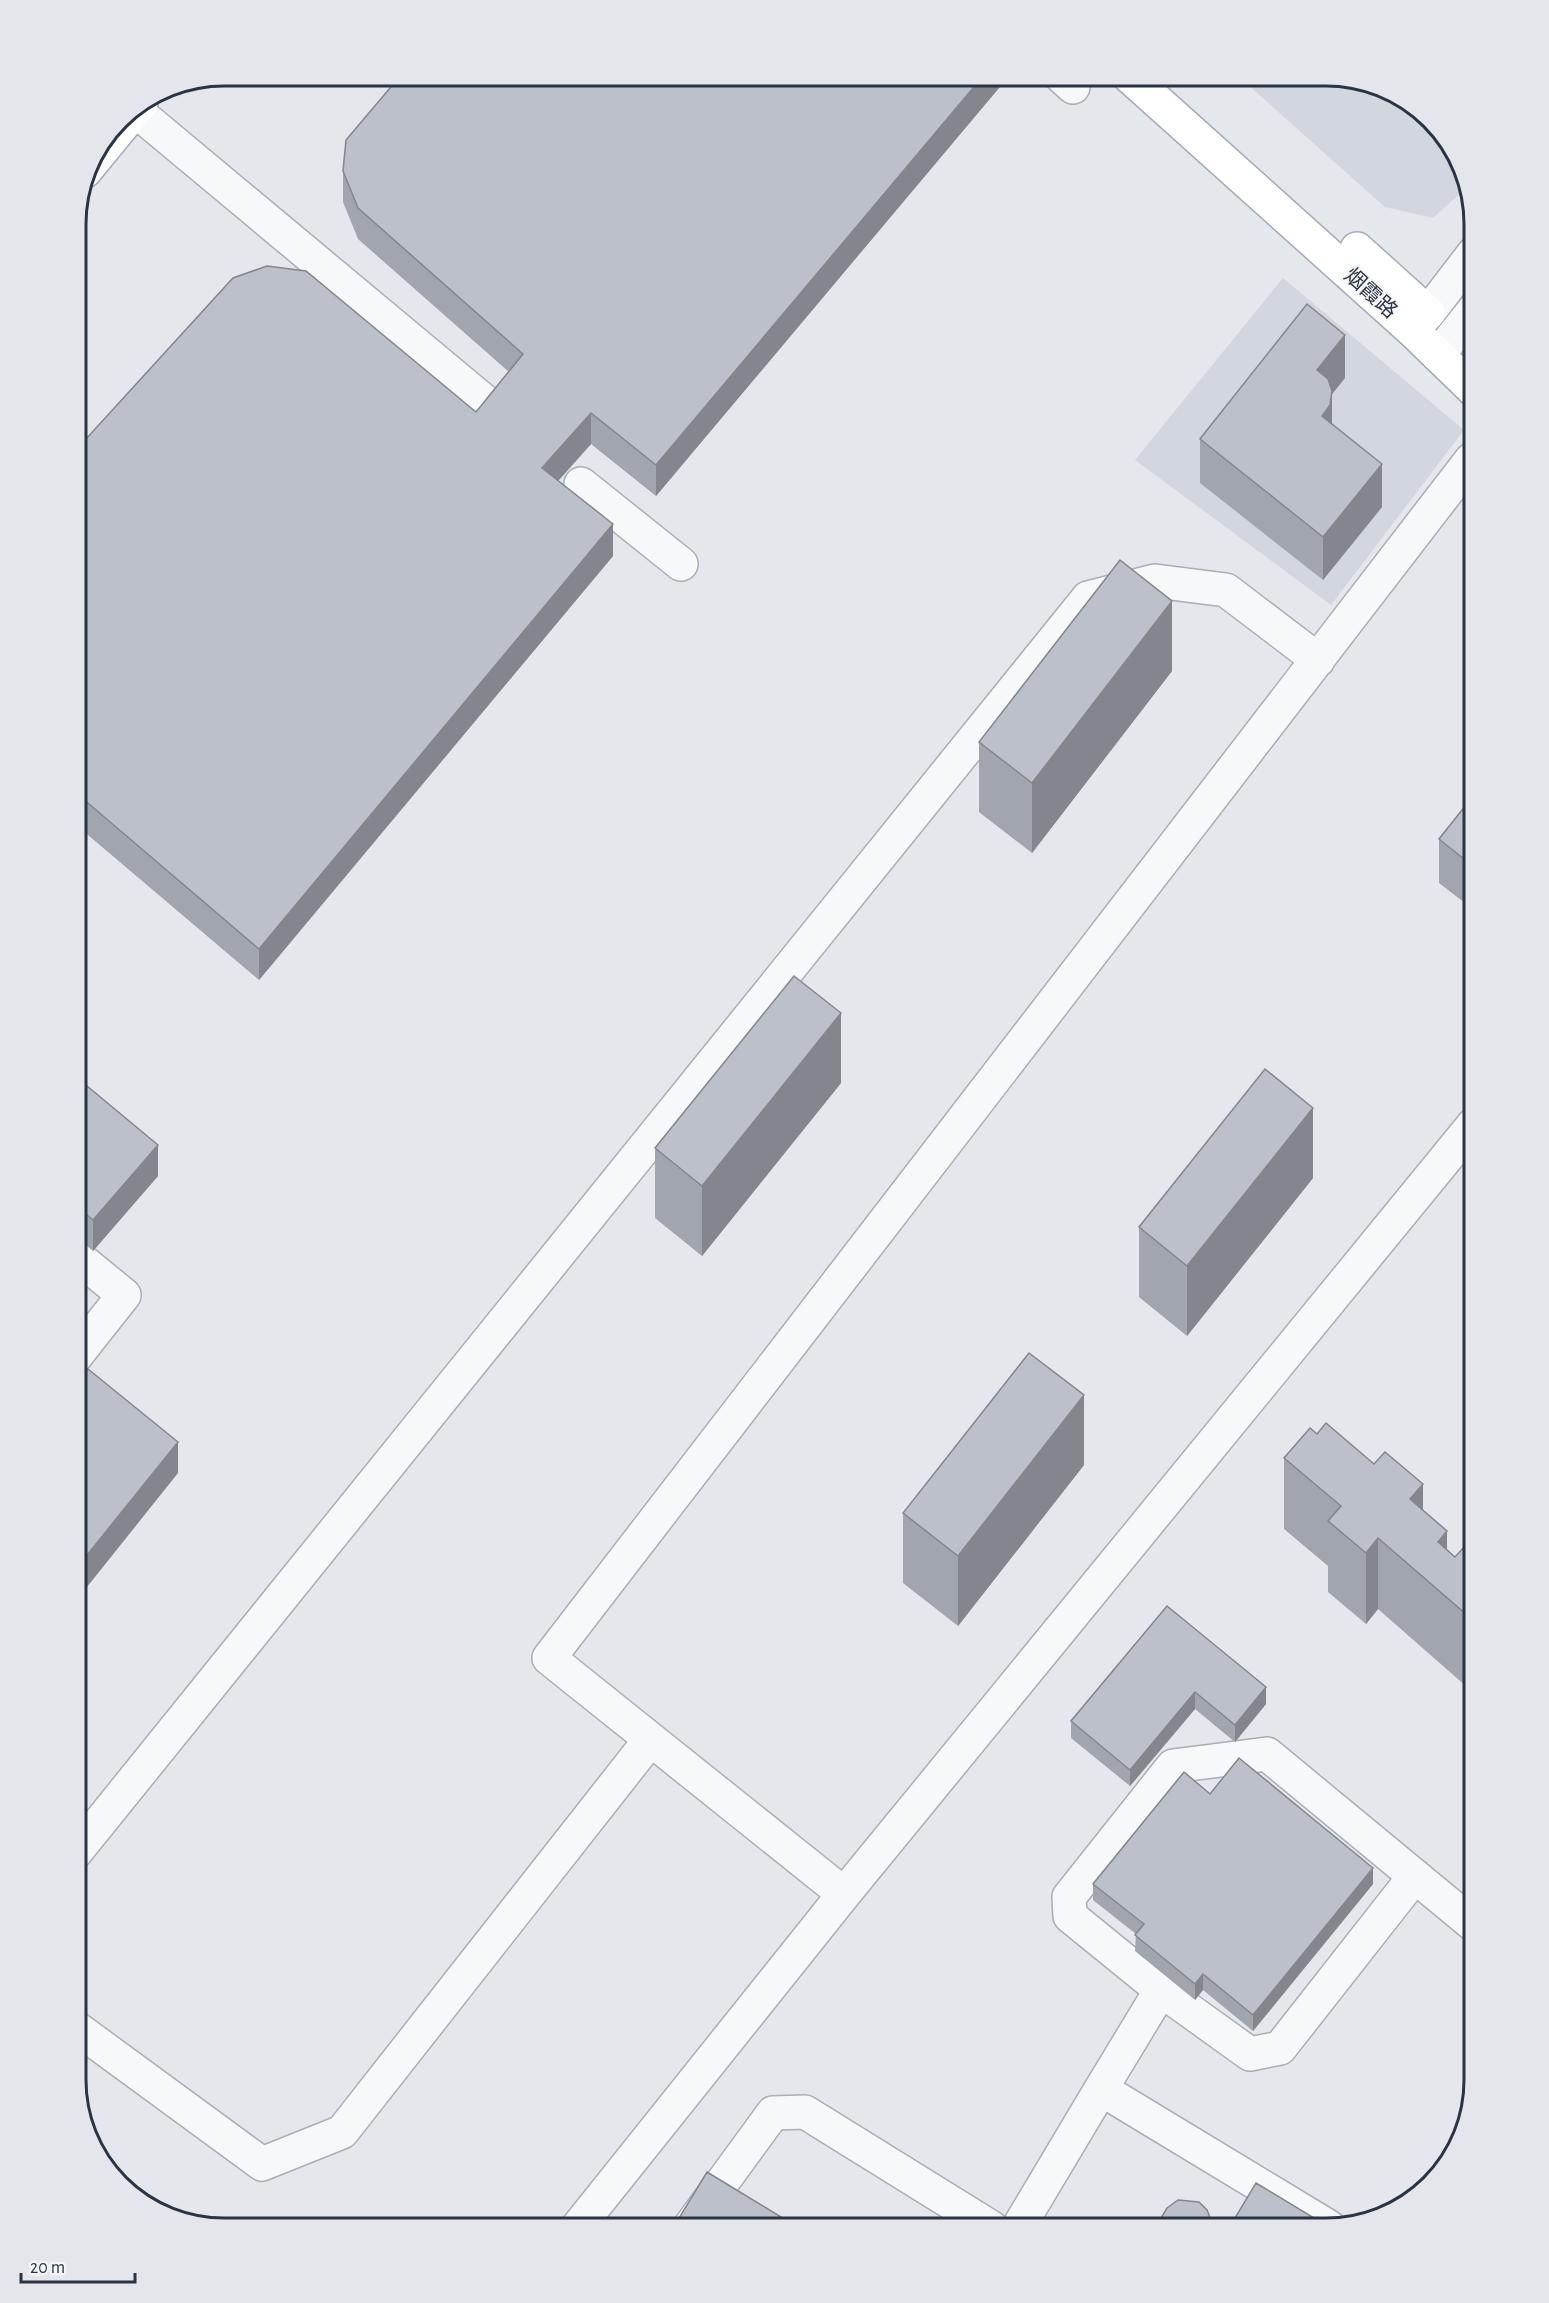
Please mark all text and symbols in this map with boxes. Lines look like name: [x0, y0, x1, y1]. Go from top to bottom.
street label: 烟霞路: [1340, 264, 1402, 322]
scale bar: [21, 2246, 135, 2284]
text: 20 m: [30, 2259, 65, 2277]

